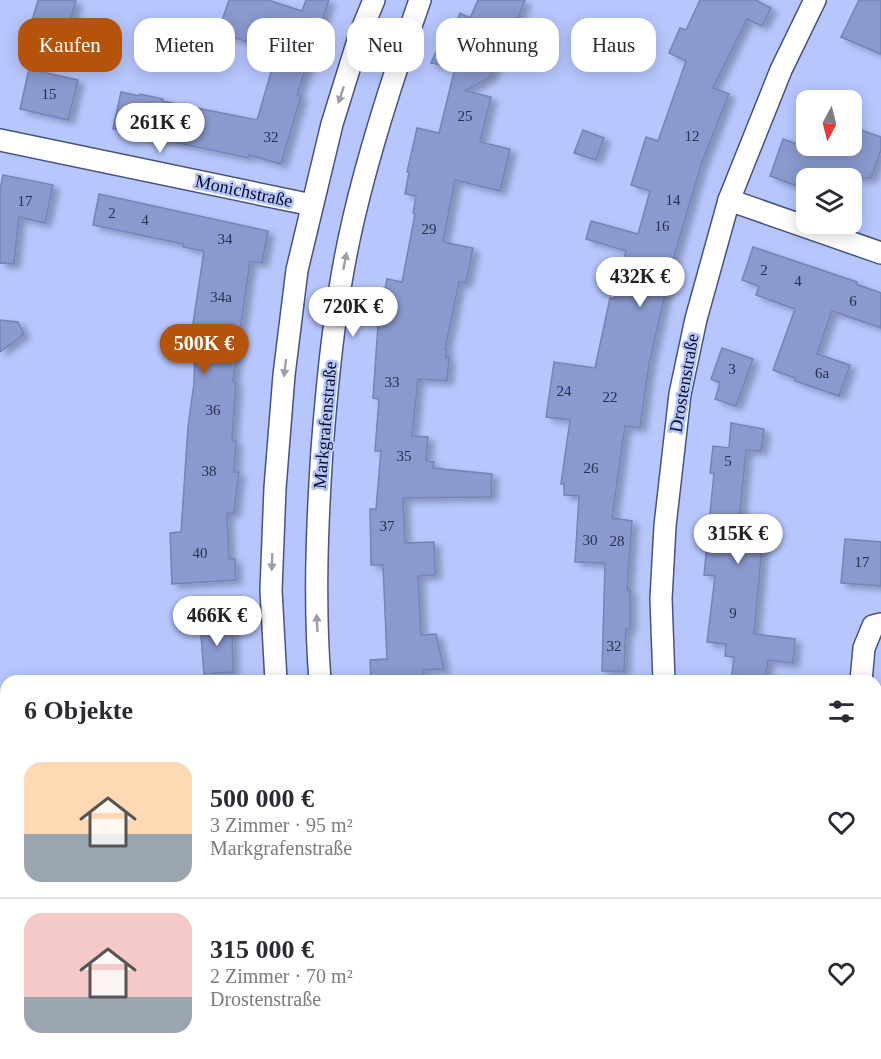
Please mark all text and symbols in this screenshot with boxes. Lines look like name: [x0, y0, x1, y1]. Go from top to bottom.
chip: Kaufen: [18, 18, 122, 72]
chip: Mieten: [134, 18, 235, 72]
chip: Filter: [247, 18, 335, 72]
chip: Neu: [347, 18, 424, 72]
chip: Wohnung: [436, 18, 559, 72]
chip: Haus: [571, 18, 656, 72]
house number: 15: [42, 86, 57, 102]
one-way arrow: [336, 86, 345, 104]
north arrow: [796, 90, 862, 156]
map controls: [796, 90, 862, 234]
pin: 261K €: [111, 103, 209, 154]
house number: 25: [458, 108, 473, 124]
text: 261K €: [130, 111, 190, 133]
house number: 12: [685, 128, 700, 144]
house number: 32: [264, 129, 279, 145]
button: layers: [796, 168, 862, 234]
street label: Monichstraße: [194, 171, 294, 211]
house number: 14: [666, 192, 681, 208]
house number: 17: [18, 193, 33, 209]
house number: 2: [108, 205, 116, 221]
house number: 4: [141, 212, 149, 228]
house number: 16: [655, 218, 670, 234]
house number: 29: [422, 221, 437, 237]
house number: 34: [218, 231, 233, 247]
one-way arrow: [341, 252, 350, 271]
pin: 432K €: [591, 257, 689, 308]
house number: 2: [760, 262, 768, 278]
text: 432K €: [610, 265, 670, 287]
house number: 4: [794, 273, 802, 289]
pin: 720K €: [304, 287, 402, 338]
house number: 34a: [210, 289, 232, 305]
house number: 6: [849, 293, 857, 309]
text: 720K €: [323, 295, 383, 317]
pin: 500K €: [155, 324, 253, 375]
text: 500K €: [174, 332, 234, 354]
street label: Drostenstraße: [665, 332, 703, 434]
one-way arrow: [280, 358, 289, 377]
street label: Markgrafenstraße: [309, 360, 341, 490]
house number: 3: [728, 361, 736, 377]
house number: 6a: [815, 365, 829, 381]
house number: 33: [385, 374, 400, 390]
house number: 24: [557, 383, 572, 399]
house number: 22: [603, 389, 618, 405]
house number: 36: [206, 402, 221, 418]
house number: 35: [397, 448, 412, 464]
house number: 5: [724, 453, 732, 469]
house number: 26: [584, 460, 599, 476]
house number: 38: [202, 463, 217, 479]
pin: 315K €: [689, 514, 787, 565]
house number: 37: [380, 518, 395, 534]
text: 315K €: [708, 522, 768, 544]
house number: 30: [583, 532, 598, 548]
house number: 28: [610, 533, 625, 549]
house number: 40: [193, 545, 208, 561]
one-way arrow: [267, 553, 276, 572]
house number: 17: [855, 554, 870, 570]
pin: 466K €: [168, 596, 266, 647]
text: 466K €: [187, 604, 247, 626]
house number: 9: [729, 605, 737, 621]
one-way arrow: [313, 613, 322, 632]
house number: 32: [607, 638, 622, 654]
icon: filters: [825, 695, 858, 728]
text: 6 Objekte: [24, 696, 133, 725]
text: 500 000 €: [210, 784, 314, 813]
icon: home: [72, 786, 144, 858]
icon: heart: [825, 806, 858, 839]
text: 3 Zimmer · 95 m²: [210, 814, 353, 836]
text: Markgrafenstraße: [210, 837, 352, 859]
text: 315 000 €: [210, 935, 314, 964]
icon: home: [72, 937, 144, 1009]
icon: heart: [825, 957, 858, 990]
text: 2 Zimmer · 70 m²: [210, 965, 353, 987]
text: Drostenstraße: [210, 988, 321, 1010]

